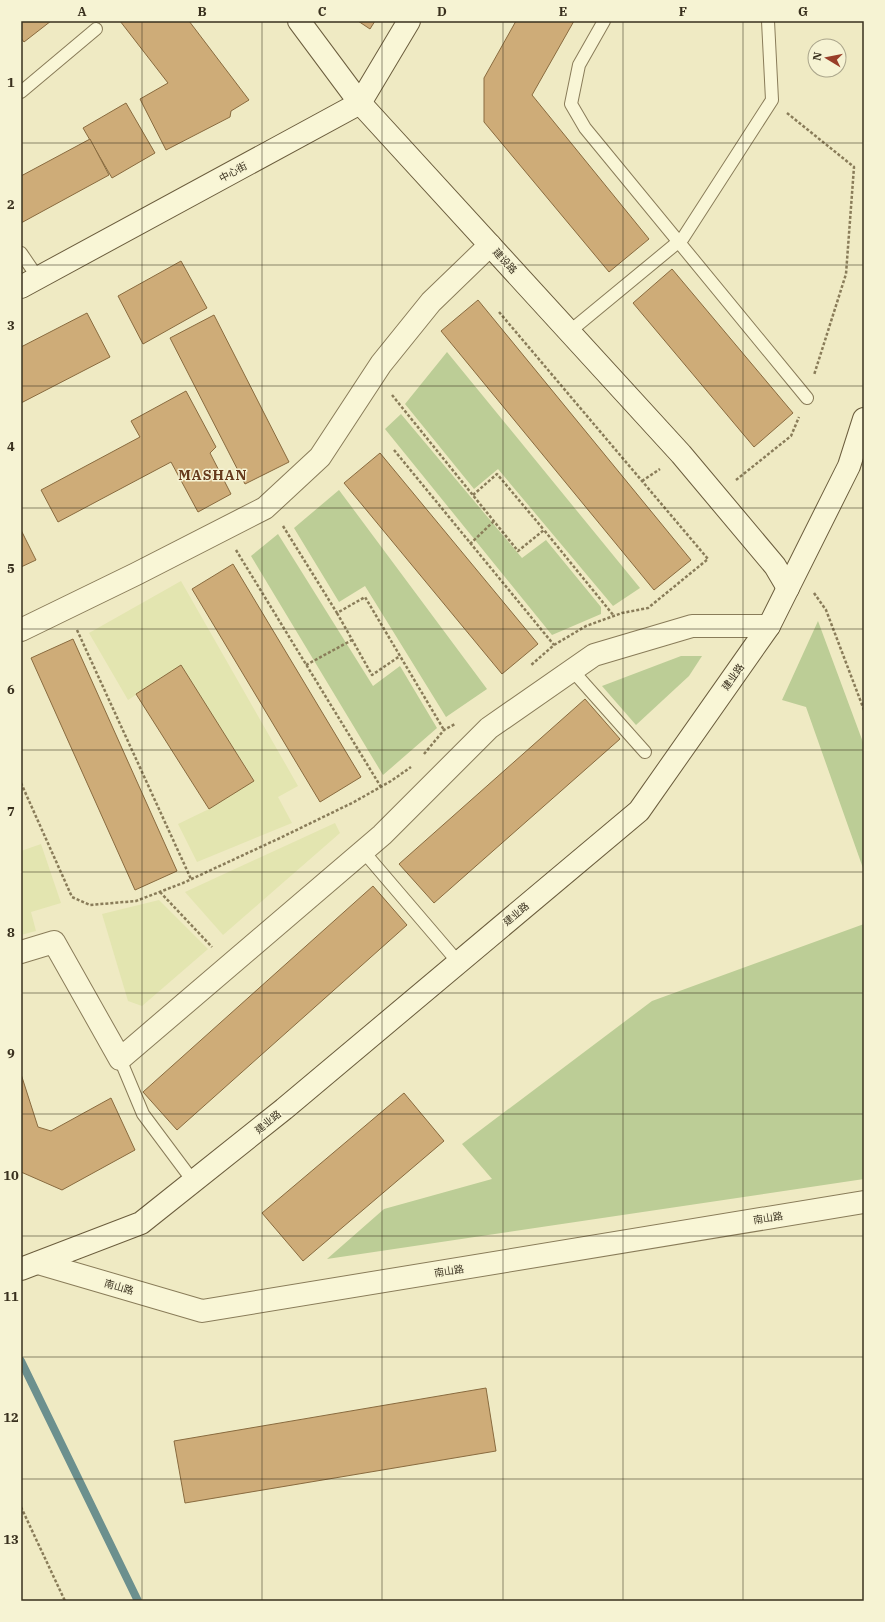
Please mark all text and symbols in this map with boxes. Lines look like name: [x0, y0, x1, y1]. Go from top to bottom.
text: A: [77, 3, 87, 20]
text: B: [197, 3, 207, 20]
text: C: [318, 3, 327, 20]
text: D: [437, 3, 447, 20]
text: E: [559, 3, 567, 20]
text: F: [679, 3, 687, 20]
text: G: [798, 3, 808, 20]
north arrow: [807, 38, 847, 78]
text: N: [810, 50, 825, 62]
text: 1: [7, 74, 15, 91]
street label: 中心街: [217, 159, 249, 185]
text: 2: [7, 196, 15, 213]
street label: 建设路: [490, 246, 520, 276]
text: 3: [7, 317, 15, 334]
text: 4: [7, 438, 15, 455]
district label: MASHAN: [178, 466, 248, 484]
text: 5: [7, 560, 15, 577]
street label: 建业路: [719, 661, 747, 693]
text: 6: [7, 681, 15, 698]
text: 7: [7, 803, 15, 820]
street label: 建业路: [500, 899, 532, 929]
text: 8: [7, 924, 15, 941]
text: 9: [7, 1045, 15, 1062]
street label: 建业路: [252, 1108, 284, 1136]
text: 10: [3, 1167, 19, 1184]
street label: 南山路: [752, 1209, 784, 1227]
street label: 南山路: [433, 1262, 465, 1280]
street label: 南山路: [103, 1277, 135, 1297]
text: 11: [3, 1288, 19, 1305]
text: 12: [3, 1409, 19, 1426]
text: 13: [3, 1531, 19, 1548]

